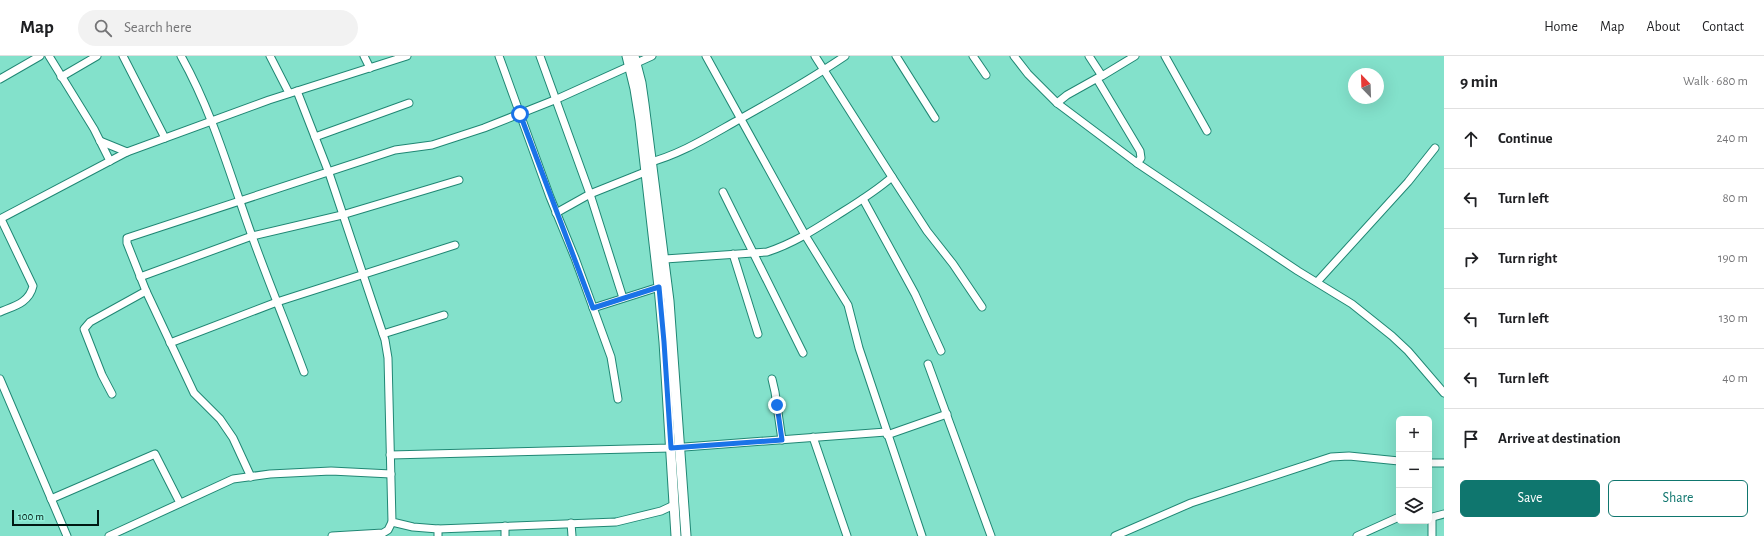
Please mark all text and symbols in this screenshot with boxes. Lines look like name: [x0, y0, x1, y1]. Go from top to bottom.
search box: [78, 10, 358, 46]
icon: search: [92, 17, 114, 39]
text: Map: [20, 18, 54, 37]
text: Search here: [124, 20, 192, 35]
text: Home: [1544, 20, 1578, 34]
text: Map: [1600, 20, 1624, 34]
text: About: [1646, 20, 1680, 34]
text: Contact: [1702, 20, 1744, 34]
north arrow: [1348, 68, 1384, 104]
text: 9 min: [1460, 73, 1498, 90]
text: Walk · 680 m: [1683, 75, 1748, 88]
route start: [511, 105, 529, 123]
icon: ahead: [1460, 128, 1482, 150]
text: Continue: [1498, 131, 1553, 146]
text: 240 m: [1716, 132, 1748, 145]
icon: left: [1460, 188, 1482, 210]
text: Turn left: [1498, 191, 1549, 206]
text: 80 m: [1722, 192, 1748, 205]
icon: right: [1460, 248, 1482, 270]
text: Turn right: [1498, 251, 1557, 266]
text: 190 m: [1718, 252, 1748, 265]
icon: left: [1460, 308, 1482, 330]
text: Turn left: [1498, 311, 1549, 326]
text: 130 m: [1719, 312, 1748, 325]
icon: left: [1460, 368, 1482, 390]
text: Turn left: [1498, 371, 1549, 386]
text: 40 m: [1722, 372, 1748, 385]
route end: [768, 396, 786, 414]
map controls: [1396, 416, 1432, 524]
button: +: [1396, 416, 1432, 452]
icon: arrive: [1460, 428, 1482, 450]
text: Arrive at destination: [1498, 431, 1621, 446]
button: −: [1396, 452, 1432, 488]
button: Save: [1460, 480, 1600, 517]
button: Share: [1608, 480, 1748, 517]
button: layers: [1396, 488, 1432, 524]
scale bar: [12, 508, 99, 527]
text: 100 m: [18, 511, 44, 522]

